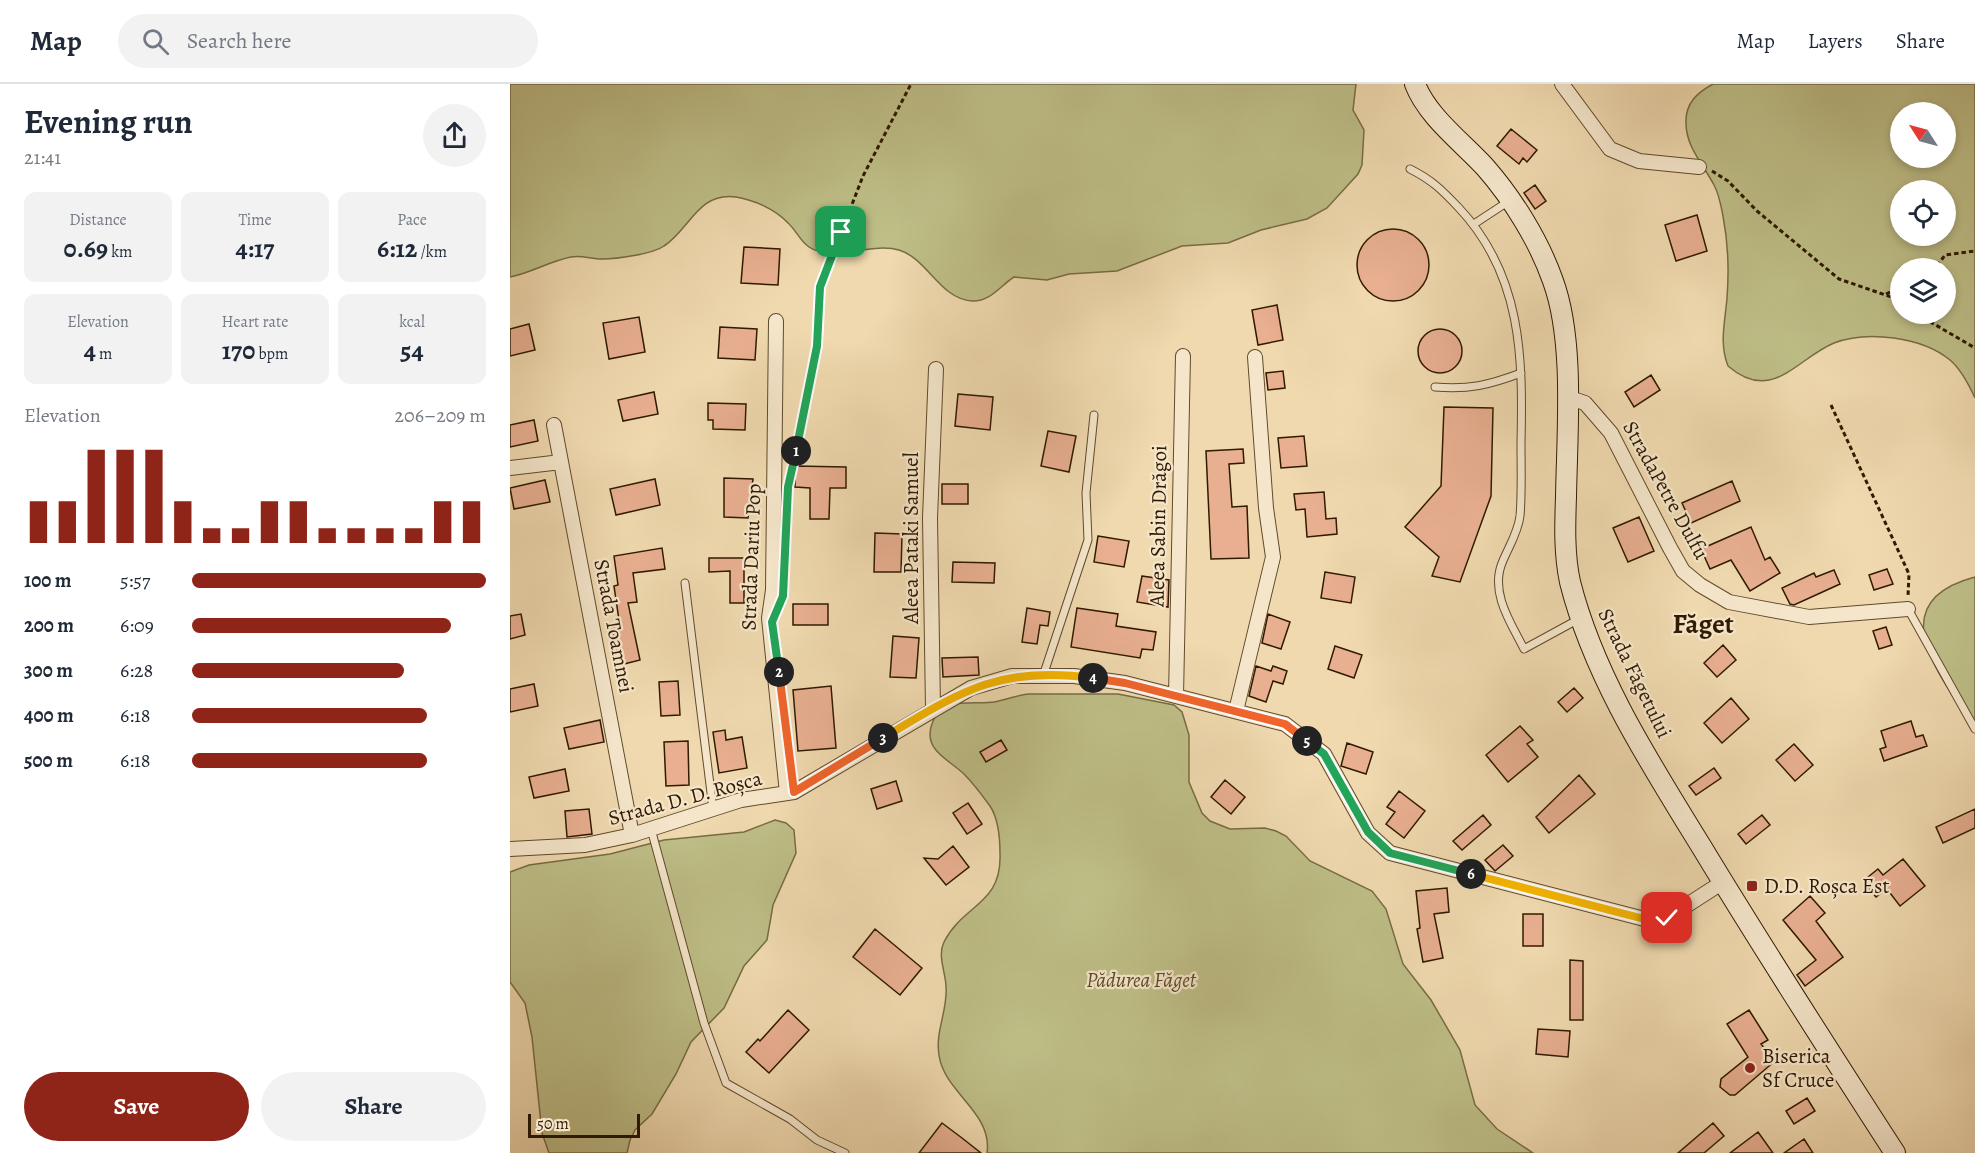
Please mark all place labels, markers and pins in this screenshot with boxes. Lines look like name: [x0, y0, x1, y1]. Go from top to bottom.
pin: [815, 206, 866, 257]
pin: 1: [781, 436, 811, 466]
pin: 2: [764, 657, 794, 687]
pin: 4: [1078, 663, 1108, 693]
pin: 3: [868, 723, 898, 753]
pin: 5: [1292, 726, 1322, 756]
pin: 6: [1456, 859, 1486, 889]
place label: D.D. Roșca Est: [1764, 872, 1890, 900]
marker: D.D. Roșca Est: [1745, 879, 1759, 893]
pin: [1641, 892, 1692, 943]
place label: Biserica Sf Cruce: [1762, 1042, 1834, 1094]
marker: Biserica Sf Cruce: [1743, 1061, 1757, 1075]

